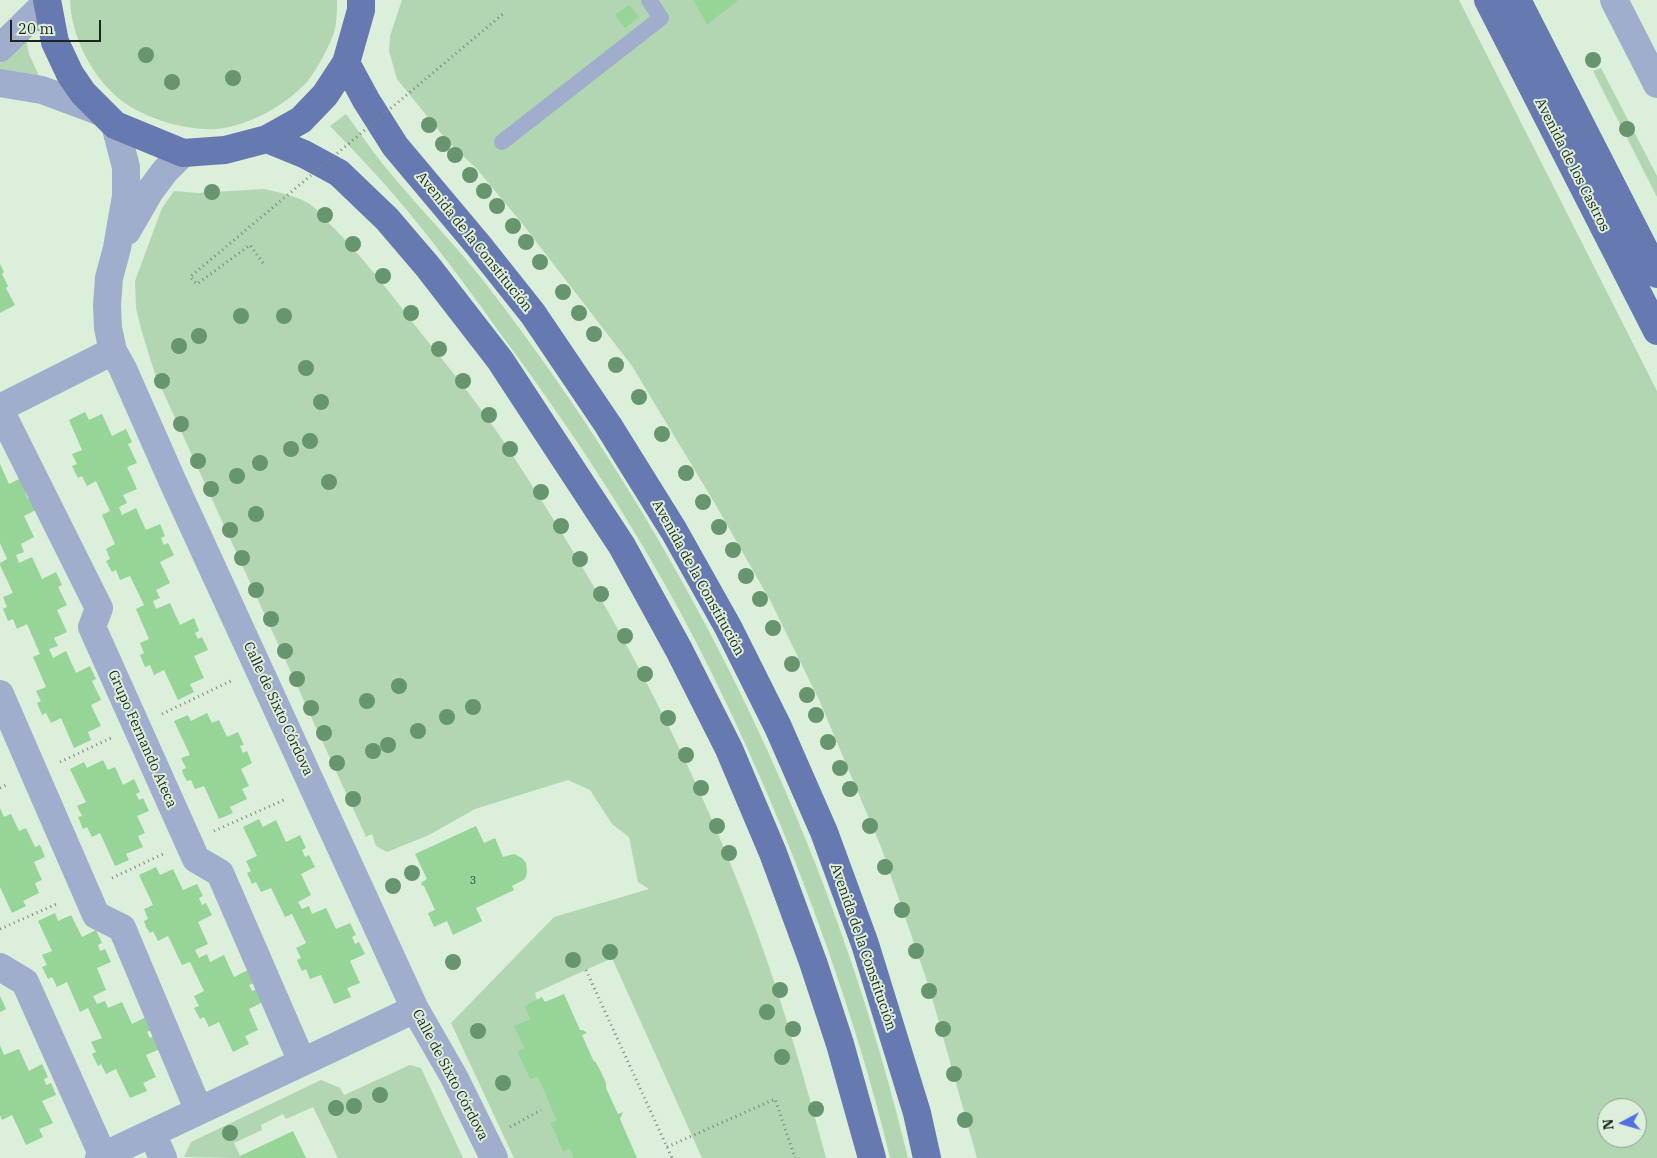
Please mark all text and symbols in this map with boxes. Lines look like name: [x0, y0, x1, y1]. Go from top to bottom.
scale bar: [12, 10, 104, 42]
text: 20 m: [18, 19, 54, 38]
street label: Avenida de los Castros: [1531, 95, 1613, 235]
street label: Avenida de la Constitución: [412, 169, 536, 315]
street label: Avenida de la Constitución: [648, 497, 748, 659]
street label: Calle de Sixto Córdova: [240, 639, 316, 779]
street label: Grupo Fernando Ateca: [104, 668, 180, 810]
street label: Avenida de la Constitución: [827, 861, 899, 1033]
house number: 3: [470, 874, 476, 888]
street label: Calle de Sixto Córdova: [408, 1007, 492, 1143]
north arrow: [1597, 1098, 1647, 1148]
text: N: [1599, 1118, 1618, 1131]

